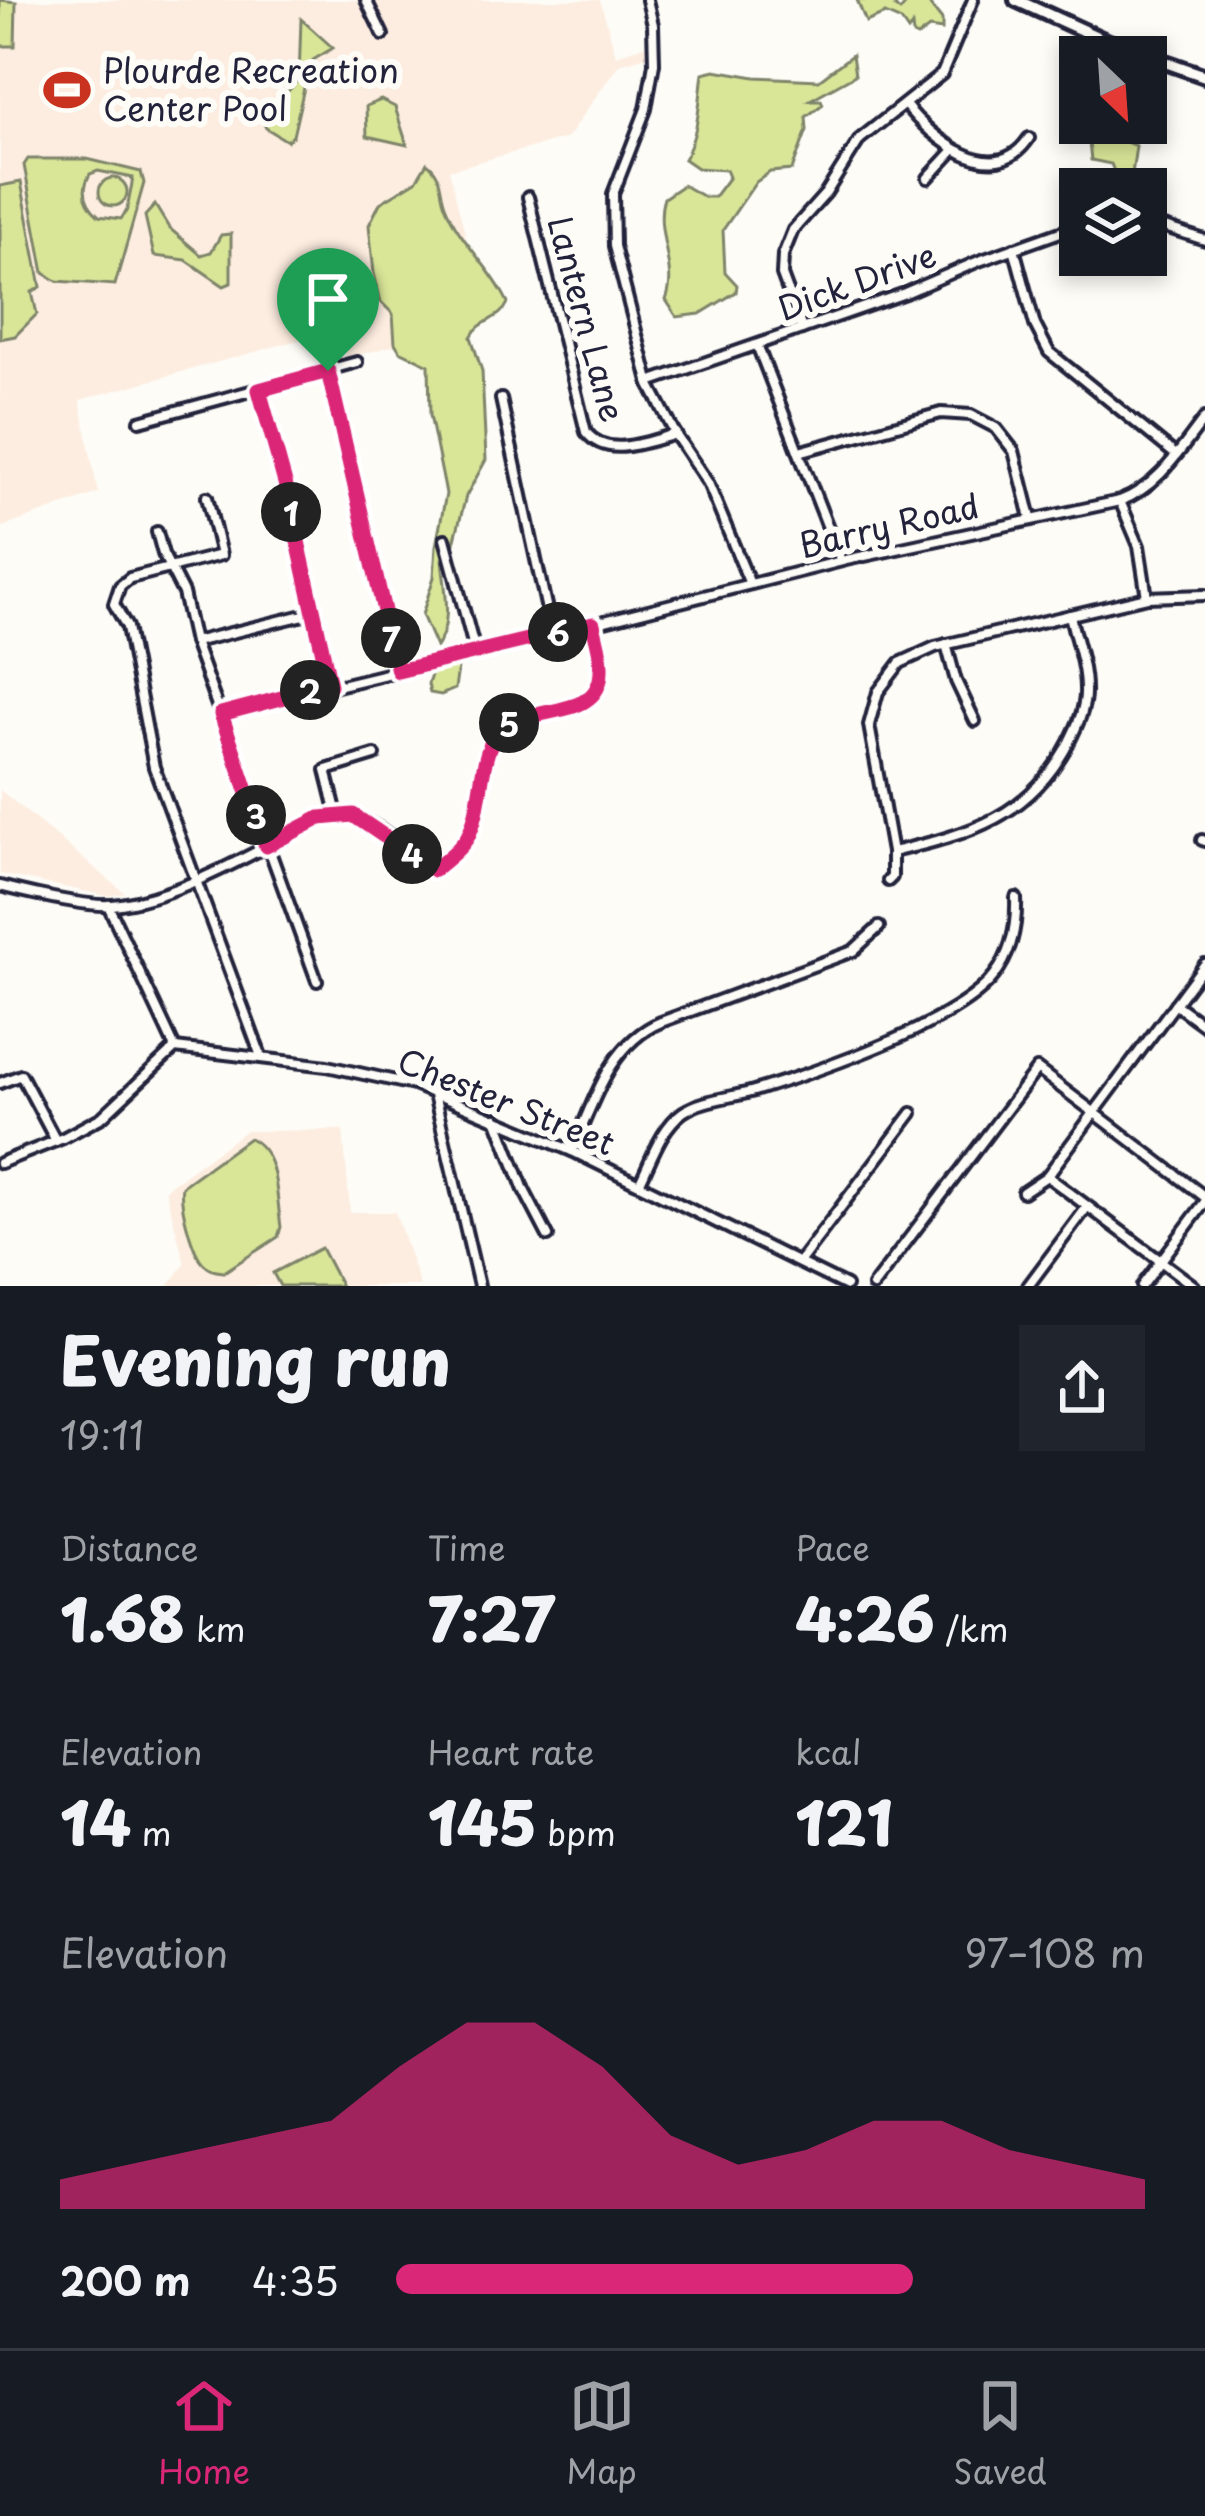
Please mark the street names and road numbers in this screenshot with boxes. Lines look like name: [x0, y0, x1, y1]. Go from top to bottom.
street label: Lantern Lane: [536, 210, 639, 427]
street label: Dick Drive: [770, 228, 942, 332]
street label: Barry Road: [794, 479, 983, 569]
street label: Chester Street: [391, 1034, 623, 1166]

